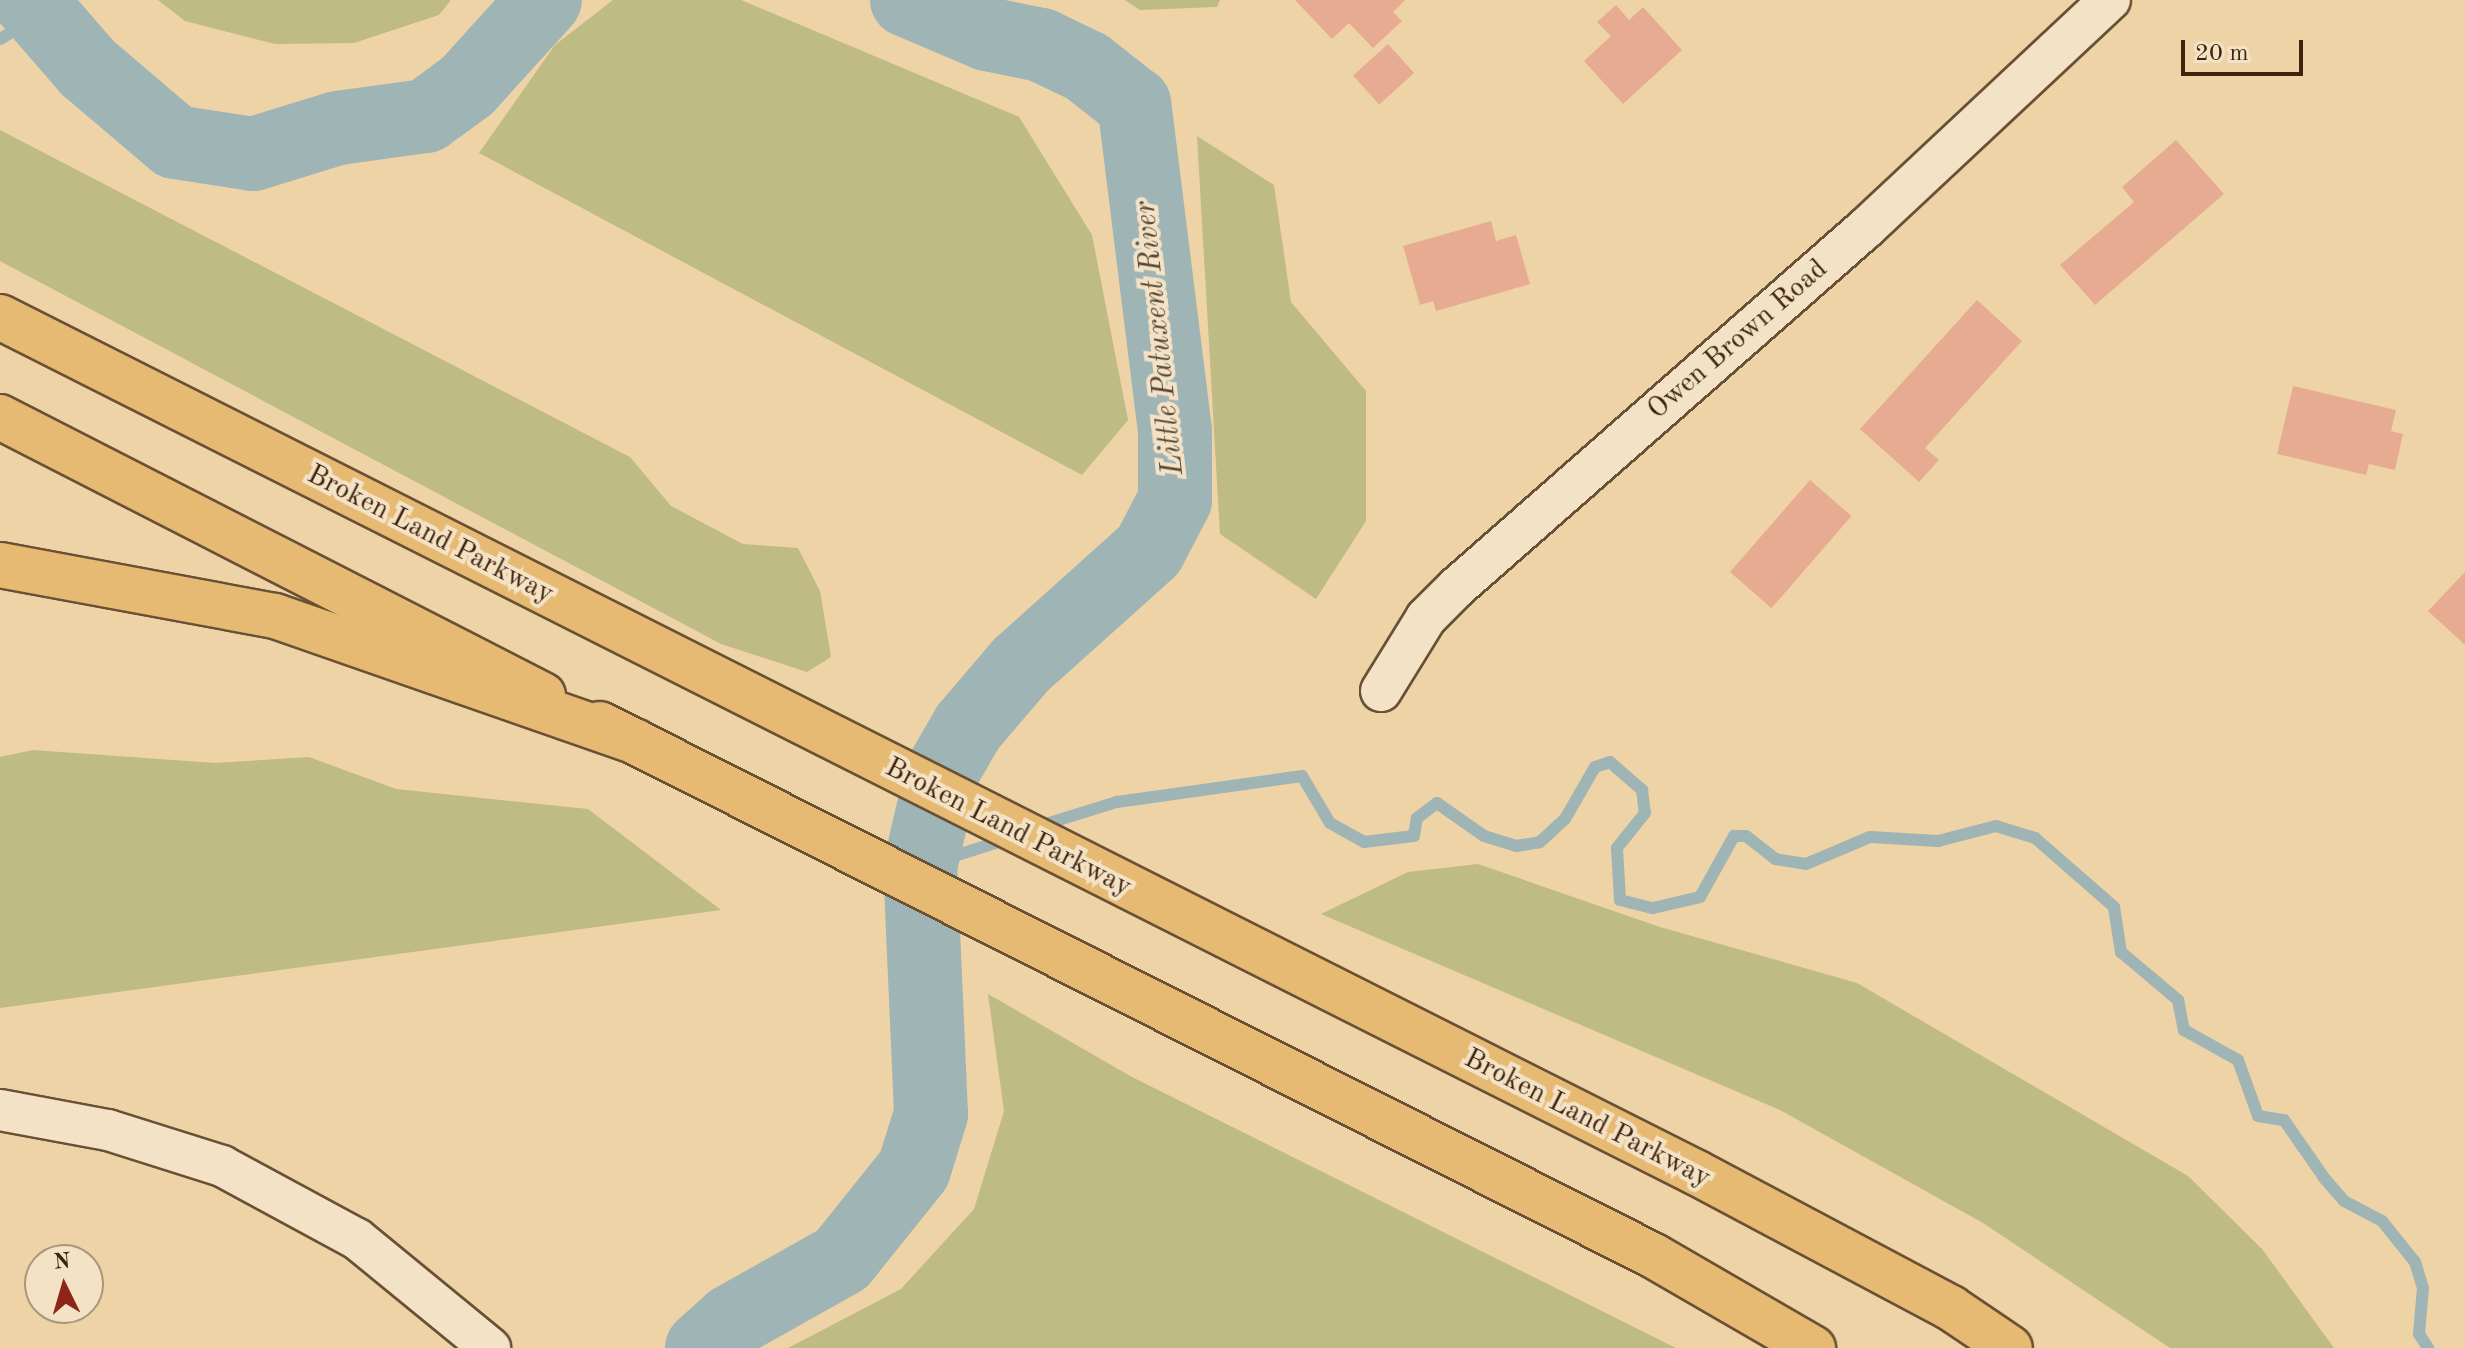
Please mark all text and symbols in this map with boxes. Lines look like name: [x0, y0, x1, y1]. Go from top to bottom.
scale bar: [2185, 24, 2307, 74]
text: 20 m: [2195, 42, 2249, 66]
water label: Little Patuxent River: [1128, 199, 1192, 477]
street label: Owen Brown Road: [1641, 253, 1835, 427]
street label: Broken Land Parkway: [301, 458, 559, 612]
street label: Broken Land Parkway: [879, 751, 1137, 905]
street label: Broken Land Parkway: [1458, 1042, 1716, 1196]
north arrow: [24, 1244, 104, 1324]
text: N: [53, 1250, 71, 1274]

